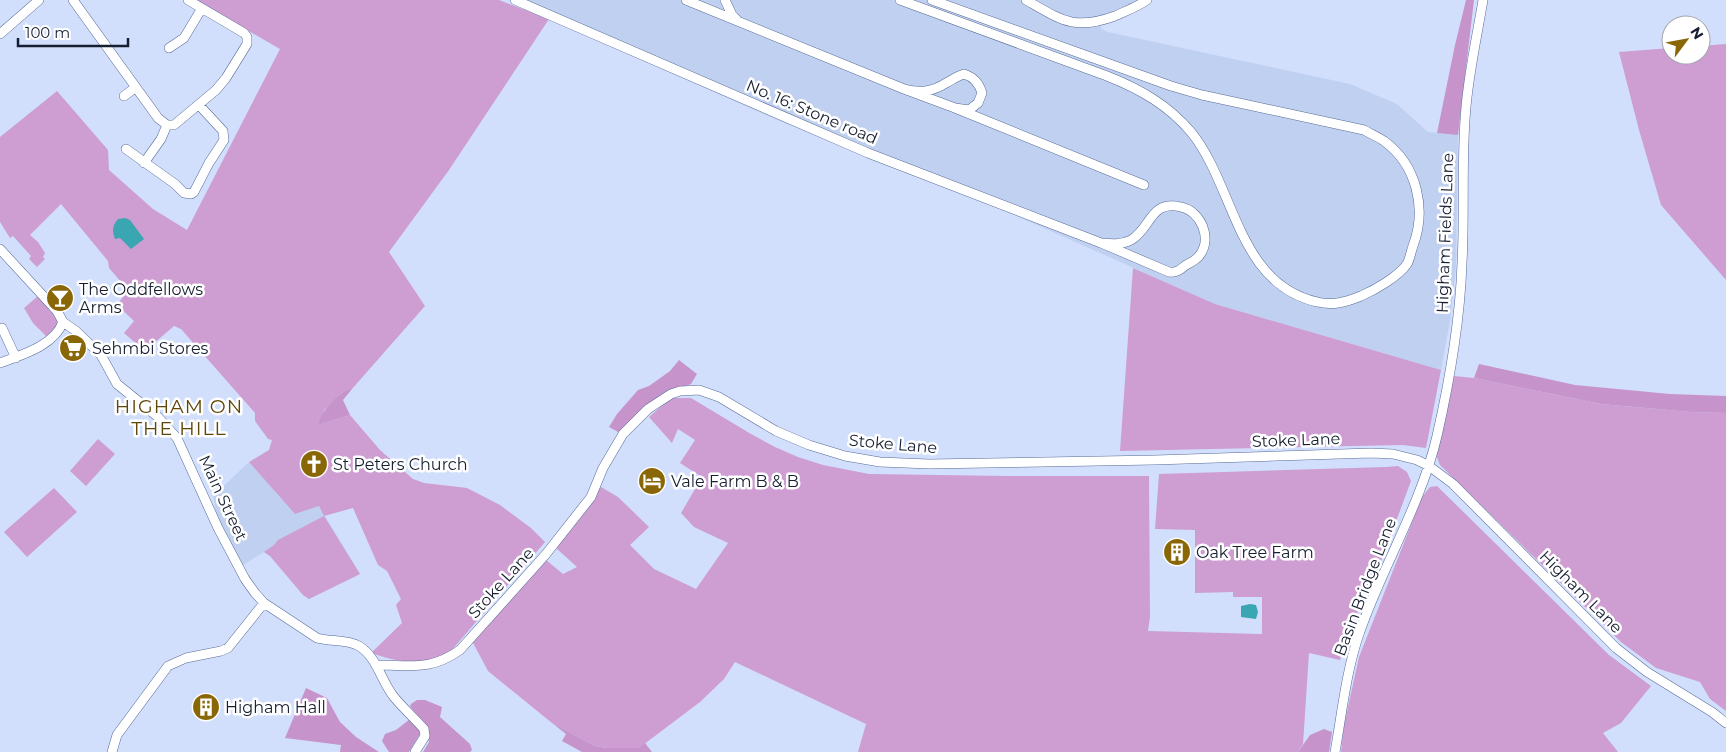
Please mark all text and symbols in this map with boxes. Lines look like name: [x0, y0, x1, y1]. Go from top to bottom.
scale bar: [18, 15, 128, 47]
north arrow: [1661, 15, 1711, 65]
text: 100 m: [25, 23, 70, 42]
text: N: [1686, 24, 1708, 43]
street label: No. 16: Stone road: [744, 76, 880, 148]
street label: Higham Fields Lane: [1433, 153, 1457, 313]
place label: The Oddfellows Arms: [79, 280, 203, 317]
bar icon: The Oddfellows Arms: [45, 283, 75, 313]
supermarket icon: Sehmbi Stores: [58, 333, 88, 363]
place label: Sehmbi Stores: [92, 339, 209, 358]
district label: HIGHAM ON THE HILL: [115, 395, 243, 440]
street label: Stoke Lane: [1251, 429, 1341, 451]
street label: Stoke Lane: [848, 431, 938, 457]
church icon: St Peters Church: [299, 449, 329, 479]
street label: Main Street: [195, 452, 251, 544]
place label: St Peters Church: [333, 455, 468, 474]
hotel icon: Vale Farm B & B: [637, 466, 667, 496]
place label: Vale Farm B & B: [671, 472, 799, 491]
street label: Basin Bridge Lane: [1330, 515, 1400, 659]
building icon: Oak Tree Farm: [1162, 537, 1192, 567]
place label: Oak Tree Farm: [1196, 543, 1314, 562]
street label: Stoke Lane: [464, 544, 538, 622]
street label: Higham Lane: [1536, 547, 1626, 637]
building icon: Higham Hall: [191, 692, 221, 722]
place label: Higham Hall: [225, 698, 326, 717]

